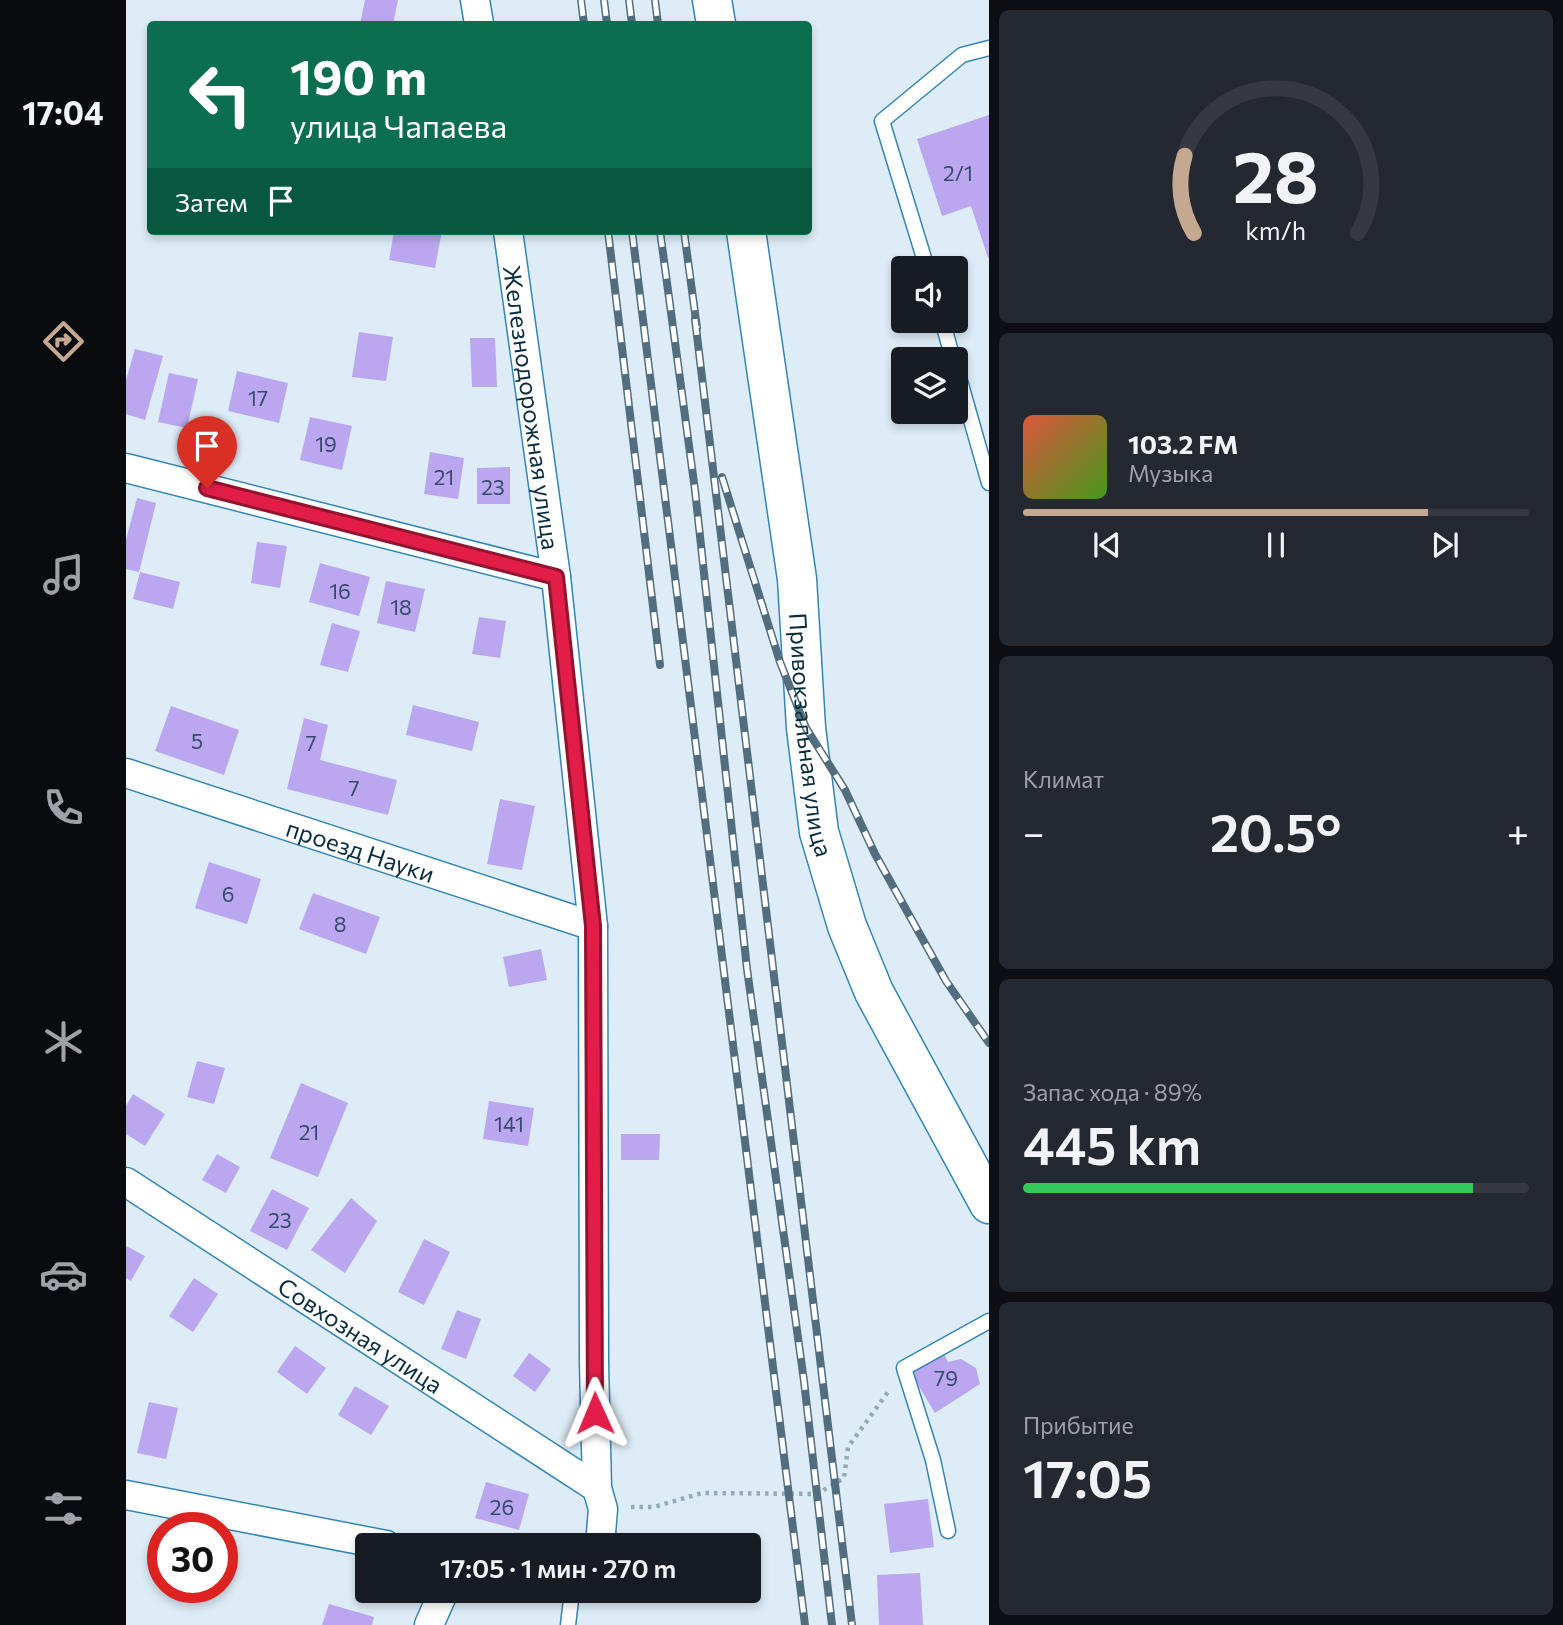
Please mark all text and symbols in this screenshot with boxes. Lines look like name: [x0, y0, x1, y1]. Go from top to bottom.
text: 190 m: [290, 45, 427, 105]
icon: left: [175, 49, 266, 140]
text: 17:04: [22, 92, 104, 132]
text: улица Чапаева: [290, 105, 507, 145]
text: 28: [1233, 129, 1319, 218]
house number: 2/1: [943, 160, 973, 185]
icon: arrive: [262, 182, 300, 220]
text: Затем: [175, 186, 248, 217]
text: km/h: [1246, 214, 1306, 244]
map controls: [891, 256, 968, 424]
button: sound: [891, 256, 968, 333]
street label: Железнодорожная улица: [498, 263, 567, 551]
icon: directions: [39, 317, 88, 366]
button: layers: [891, 347, 968, 424]
house number: 17: [248, 385, 268, 410]
pin: [177, 416, 237, 488]
icon: arrive: [188, 427, 226, 465]
text: 103.2 FM: [1128, 428, 1238, 459]
house number: 19: [315, 431, 337, 456]
text: Музыка: [1128, 459, 1213, 487]
house number: 21: [434, 464, 454, 489]
house number: 23: [481, 474, 505, 499]
icon: previous: [1088, 526, 1126, 564]
icon: pause: [1257, 526, 1295, 564]
icon: next: [1426, 526, 1464, 564]
icon: music: [39, 550, 88, 599]
house number: 16: [329, 578, 351, 603]
house number: 18: [390, 594, 412, 619]
street label: Привокзальная улица: [785, 612, 840, 860]
house number: 5: [191, 728, 203, 753]
house number: 7: [305, 730, 317, 755]
text: Климат: [1023, 765, 1104, 793]
house number: 7: [348, 775, 360, 800]
icon: phone: [39, 783, 88, 832]
text: 20.5°: [1210, 799, 1341, 863]
text: −: [1023, 808, 1045, 855]
text: +: [1507, 808, 1529, 855]
street label: проезд Науки: [283, 812, 439, 888]
house number: 6: [222, 881, 234, 906]
house number: 8: [334, 911, 346, 936]
icon: climate: [39, 1017, 88, 1066]
text: Запас хода · 89%: [1023, 1078, 1202, 1106]
house number: 141: [494, 1111, 524, 1136]
text: 445 km: [1023, 1112, 1201, 1176]
house number: 21: [299, 1119, 319, 1144]
house number: 23: [268, 1207, 292, 1232]
icon: car: [39, 1250, 88, 1299]
street label: Совхозная улица: [273, 1270, 449, 1399]
house number: 79: [934, 1365, 958, 1390]
position arrow: [558, 1376, 632, 1450]
text: Прибытие: [1023, 1411, 1134, 1439]
text: 17:05: [1023, 1445, 1152, 1509]
icon: filters: [39, 1484, 88, 1533]
house number: 26: [490, 1494, 514, 1519]
speed limit sign: 30: [147, 1512, 238, 1603]
text: 17:05 · 1 мин · 270 m: [440, 1552, 676, 1583]

